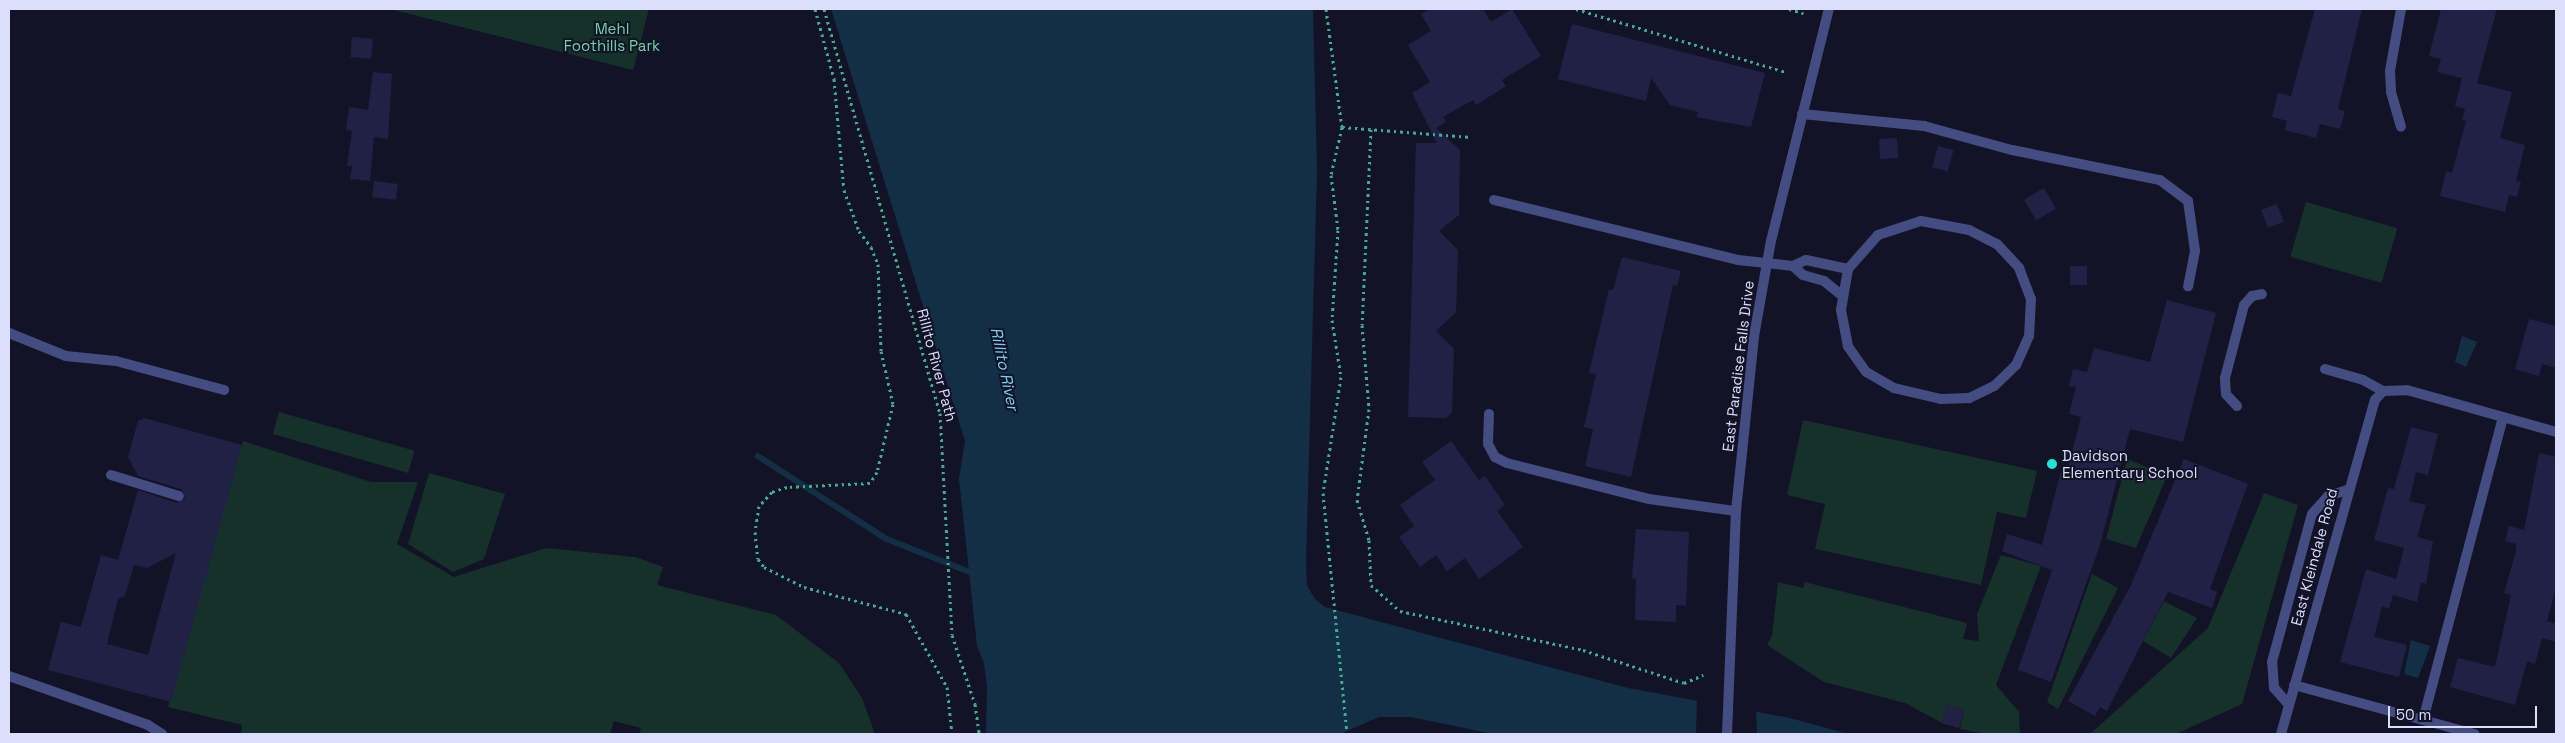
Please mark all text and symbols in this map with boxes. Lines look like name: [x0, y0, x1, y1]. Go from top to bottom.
park label: Mehl Foothills Park: [564, 19, 660, 54]
street label: East Paradise Falls Drive: [1719, 279, 1757, 453]
street label: Rillito River Path: [913, 306, 961, 424]
water label: Rillito River: [986, 326, 1022, 412]
place label: Davidson Elementary School: [2062, 446, 2198, 481]
marker: Davidson Elementary School: [2046, 458, 2058, 470]
street label: East Kleindale Road: [2287, 486, 2341, 628]
scale bar: [2390, 696, 2539, 728]
text: 50 m: [2396, 705, 2431, 724]

